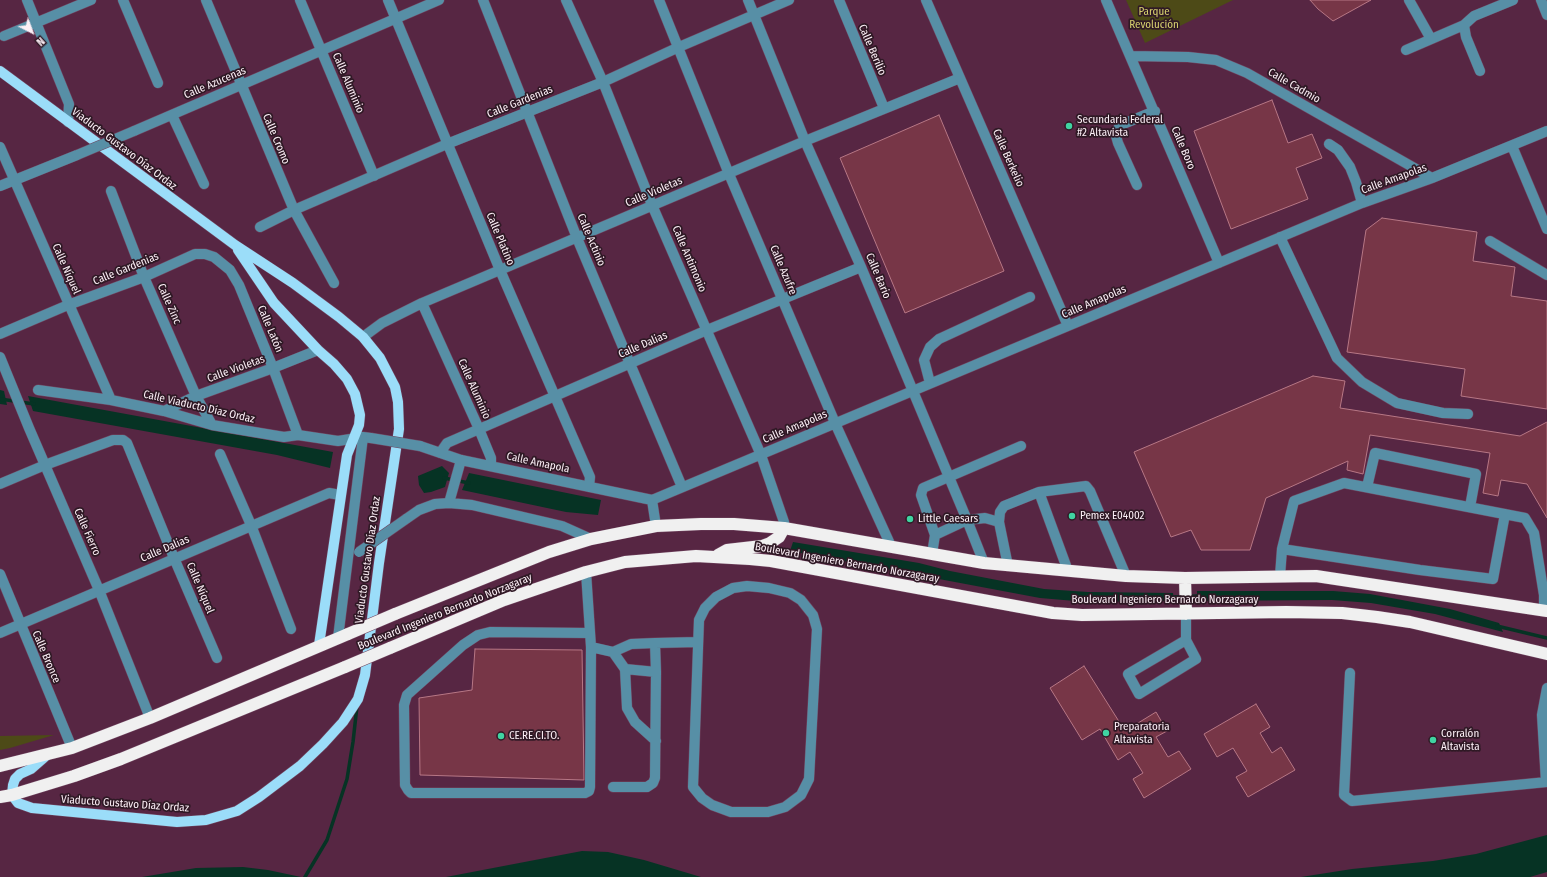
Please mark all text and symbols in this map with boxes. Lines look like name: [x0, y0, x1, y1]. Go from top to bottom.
park label: Parque Revolución: [1129, 5, 1179, 31]
north arrow: [12, 12, 52, 52]
street label: Calle Berilio: [855, 23, 889, 77]
text: N: [34, 34, 47, 48]
street label: Calle Aluminio: [329, 51, 367, 115]
street label: Calle Azucenas: [182, 64, 248, 102]
street label: Calle Cadmio: [1265, 66, 1323, 106]
street label: Calle Gardenias: [485, 83, 555, 121]
street label: Viaducto Gustavo Díaz Ordaz: [69, 105, 179, 193]
street label: Calle Cromo: [259, 112, 293, 166]
place label: Secundaria Federal #2 Altavista: [1077, 113, 1163, 139]
marker: Secundaria Federal #2 Altavista: [1064, 121, 1074, 131]
street label: Calle Boro: [1168, 124, 1198, 172]
street label: Calle Berkelio: [989, 127, 1027, 189]
street label: Calle Amapolas: [1359, 161, 1429, 197]
street label: Calle Violetas: [624, 174, 684, 210]
street label: Calle Platino: [483, 210, 517, 268]
street label: Calle Actinio: [574, 212, 608, 268]
street label: Calle Antimonio: [669, 224, 709, 294]
street label: Calle Níquel: [49, 242, 83, 296]
street label: Calle Azufre: [767, 243, 799, 297]
street label: Calle Gardenias: [91, 250, 161, 288]
street label: Calle Bario: [862, 251, 894, 301]
street label: Calle Zinc: [154, 282, 184, 326]
street label: Calle Amapolas: [1060, 283, 1128, 321]
street label: Calle Latón: [254, 304, 286, 354]
street label: Calle Dalias: [617, 329, 669, 361]
street label: Calle Violetas: [205, 352, 267, 386]
street label: Calle Aluminio: [455, 357, 493, 421]
street label: Calle Viaducto Díaz Ordaz: [142, 388, 256, 426]
street label: Calle Amapolas: [761, 408, 829, 446]
street label: Calle Amapola: [505, 450, 571, 476]
street label: Viaducto Gustavo Díaz Ordaz: [353, 496, 383, 624]
street label: Calle Fierro: [71, 506, 103, 558]
place label: Pemex E04002: [1080, 509, 1144, 523]
marker: Pemex E04002: [1067, 511, 1077, 521]
place label: Little Caesars: [918, 512, 978, 526]
marker: Little Caesars: [905, 514, 915, 524]
street label: Calle Dalias: [139, 533, 191, 565]
street label: Boulevard Ingeniero Bernardo Norzagaray: [754, 540, 940, 586]
street label: Calle Níquel: [183, 561, 217, 615]
street label: Boulevard Ingeniero Bernardo Norzagaray: [356, 571, 534, 653]
street label: Boulevard Ingeniero Bernardo Norzagaray: [1072, 593, 1258, 607]
street label: Calle Bronce: [29, 629, 63, 685]
place label: Preparatoria Altavista: [1114, 720, 1170, 746]
place label: Corralón Altavista: [1441, 727, 1480, 753]
marker: Preparatoria Altavista: [1101, 728, 1111, 738]
place label: CE.RE.CI.TO.: [509, 729, 559, 743]
marker: CE.RE.CI.TO.: [496, 731, 506, 741]
marker: Corralón Altavista: [1428, 735, 1438, 745]
street label: Viaducto Gustavo Díaz Ordaz: [61, 793, 189, 815]

